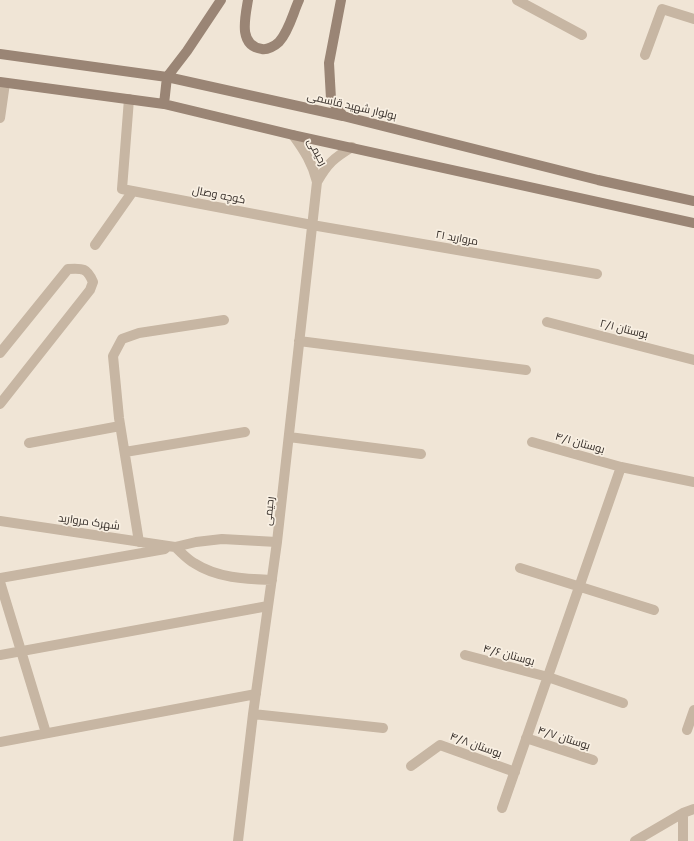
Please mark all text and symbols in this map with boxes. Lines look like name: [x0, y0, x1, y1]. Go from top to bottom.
street label: بولوار شهید قاسمی: [306, 89, 398, 123]
street label: رحیمی: [304, 136, 330, 168]
street label: کوچه وصال: [191, 183, 247, 207]
street label: مروارید ۲۱: [435, 228, 479, 248]
street label: بوستان ۲/۱: [598, 317, 650, 341]
street label: بوستان ۴/۱: [554, 430, 606, 456]
street label: رحیمی: [261, 496, 277, 526]
street label: شهرک مروارید: [57, 511, 121, 533]
street label: بوستان ۴/۶: [482, 642, 536, 668]
street label: بوستان ۴/۷: [536, 723, 592, 753]
street label: بوستان ۴/۸: [448, 729, 504, 761]

